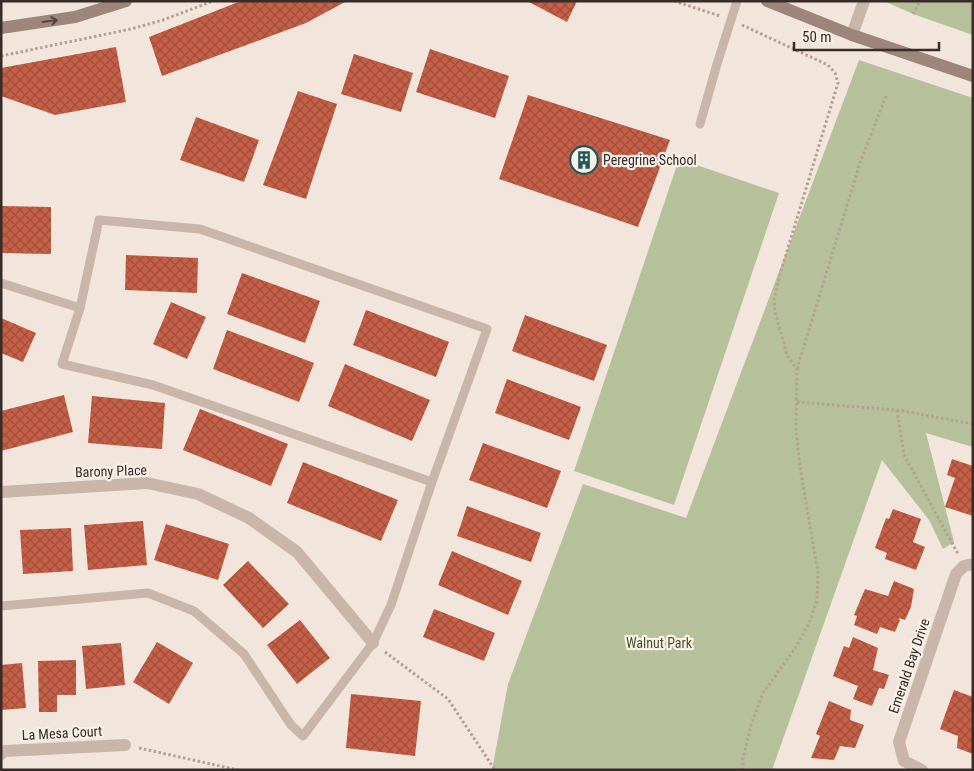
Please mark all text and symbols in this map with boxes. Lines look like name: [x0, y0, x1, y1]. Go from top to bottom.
one-way arrow: [41, 15, 57, 25]
scale bar: [794, 20, 939, 52]
text: 50 m: [802, 28, 832, 46]
building icon: Peregrine School: [569, 145, 599, 175]
place label: Peregrine School: [603, 152, 697, 168]
street label: Barony Place: [75, 462, 148, 480]
street label: Emerald Bay Drive: [885, 616, 933, 716]
park label: Walnut Park: [626, 635, 693, 651]
street label: La Mesa Court: [21, 723, 103, 743]

